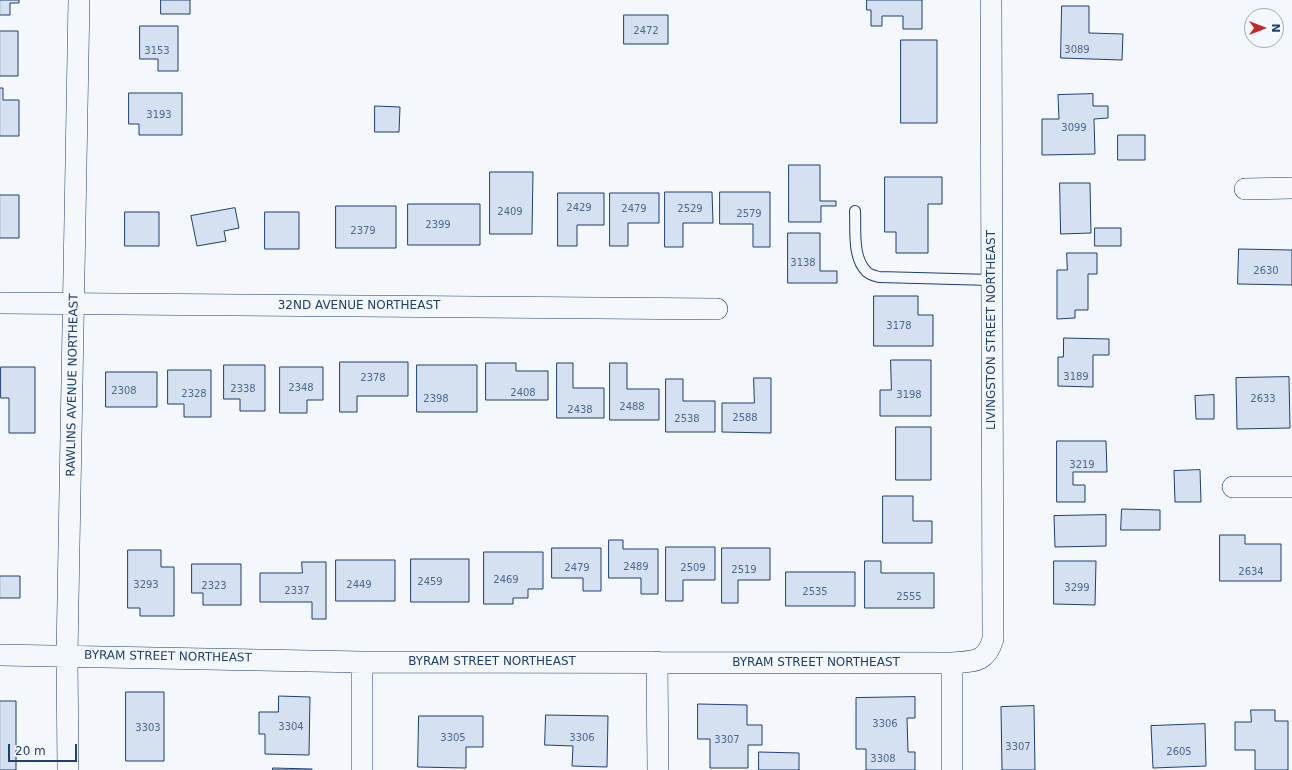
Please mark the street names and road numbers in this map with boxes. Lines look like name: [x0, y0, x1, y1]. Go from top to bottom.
street label: LIVINGSTON STREET NORTHEAST: [985, 230, 999, 430]
street label: RAWLINS AVENUE NORTHEAST: [64, 293, 82, 477]
street label: 32ND AVENUE NORTHEAST: [278, 299, 440, 313]
street label: BYRAM STREET NORTHEAST: [84, 648, 252, 666]
street label: BYRAM STREET NORTHEAST: [408, 655, 576, 669]
street label: BYRAM STREET NORTHEAST: [732, 656, 900, 670]

